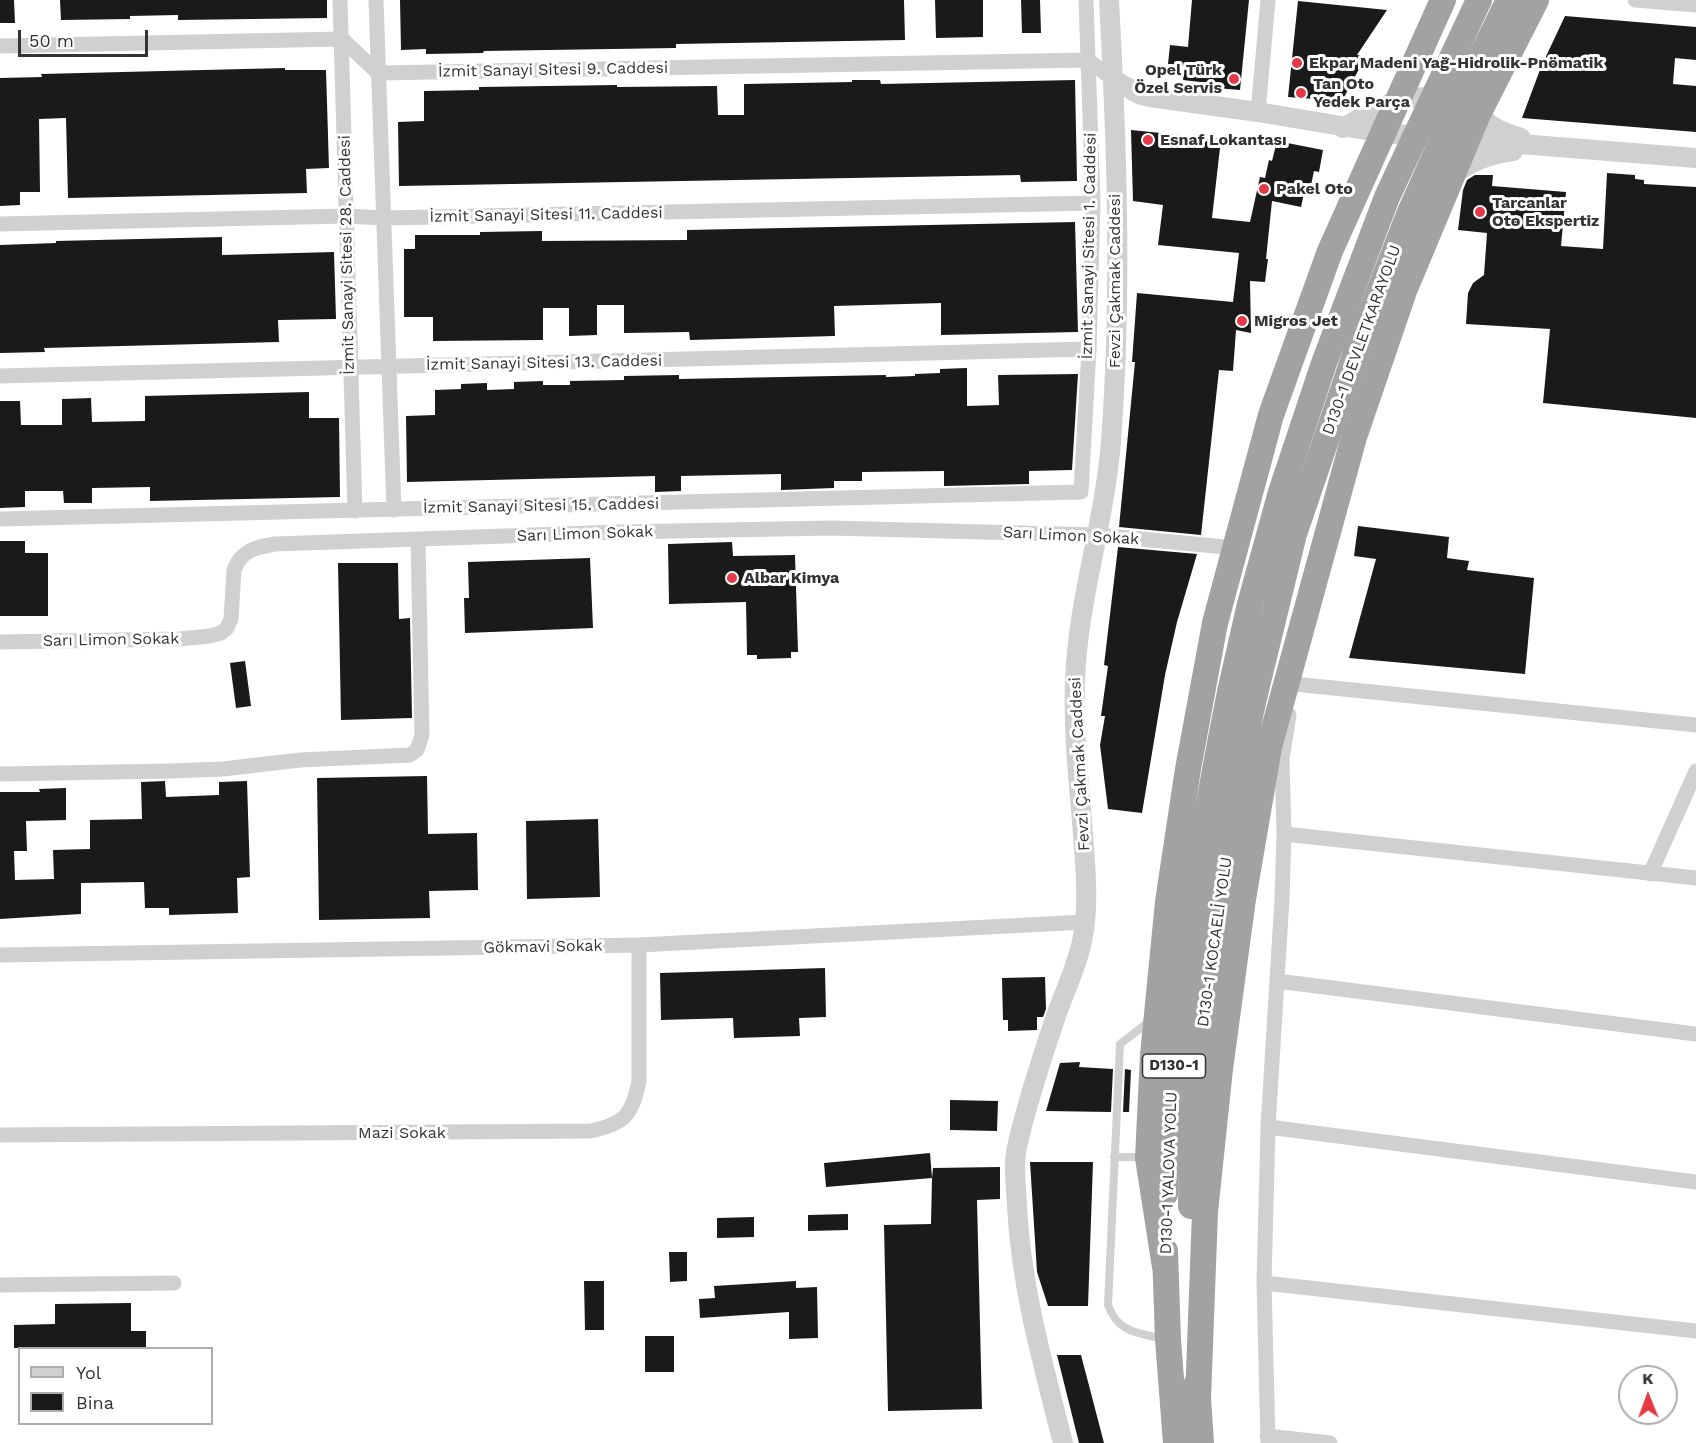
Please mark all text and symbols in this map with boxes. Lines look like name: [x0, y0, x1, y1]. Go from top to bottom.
scale bar: [21, 18, 152, 56]
text: 50 m: [29, 30, 74, 51]
place label: Ekpar Madeni Yağ-Hidrolik-Pnömatik: [1309, 53, 1603, 73]
marker: Ekpar Madeni Yağ-Hidrolik-Pnömatik: [1290, 56, 1304, 70]
street label: İzmit Sanayi Sitesi 9. Caddesi: [438, 58, 668, 82]
place label: Opel Türk Özel Servis: [1134, 60, 1222, 98]
marker: Opel Türk Özel Servis: [1227, 72, 1241, 86]
place label: Tan Oto Yedek Parça: [1313, 74, 1410, 112]
marker: Tan Oto Yedek Parça: [1294, 86, 1308, 100]
place label: Esnaf Lokantası: [1160, 130, 1287, 150]
street label: İzmit Sanayi Sitesi 1. Caddesi: [1077, 132, 1101, 360]
marker: Esnaf Lokantası: [1141, 133, 1155, 147]
street label: İzmit Sanayi Sitesi 28. Caddesi: [335, 135, 359, 375]
place label: Pakel Oto: [1276, 179, 1353, 199]
marker: Pakel Oto: [1257, 182, 1271, 196]
place label: Tarcanlar Oto Ekspertiz: [1492, 193, 1599, 231]
street label: Fevzi Çakmak Caddesi: [1105, 194, 1125, 368]
street label: İzmit Sanayi Sitesi 11. Caddesi: [429, 203, 663, 227]
marker: Tarcanlar Oto Ekspertiz: [1473, 205, 1487, 219]
street label: D130-1 DEVLETKARAYOLU: [1319, 243, 1405, 437]
place label: Migros Jet: [1254, 311, 1338, 331]
marker: Migros Jet: [1235, 314, 1249, 328]
street label: İzmit Sanayi Sitesi 13. Caddesi: [426, 351, 662, 375]
street label: İzmit Sanayi Sitesi 15. Caddesi: [423, 494, 659, 518]
street label: Sarı Limon Sokak: [517, 522, 653, 546]
street label: Sarı Limon Sokak: [1002, 523, 1140, 549]
place label: Albar Kimya: [744, 568, 839, 588]
marker: Albar Kimya: [725, 571, 739, 585]
street label: Sarı Limon Sokak: [43, 629, 179, 651]
street label: Fevzi Çakmak Caddesi: [1066, 676, 1094, 852]
street label: D130-1 KOCAELİ YOLU: [1194, 856, 1236, 1028]
street label: Gökmavi Sokak: [483, 936, 603, 958]
road number: D130-1: [1142, 1054, 1206, 1078]
street label: D130-1 YALOVA YOLU: [1157, 1091, 1181, 1255]
street label: Mazi Sokak: [358, 1123, 446, 1143]
legend: [18, 1347, 213, 1425]
text: Yol: [76, 1362, 101, 1383]
north arrow: [1618, 1365, 1678, 1425]
text: K: [1642, 1369, 1653, 1388]
text: Bina: [76, 1392, 114, 1413]

